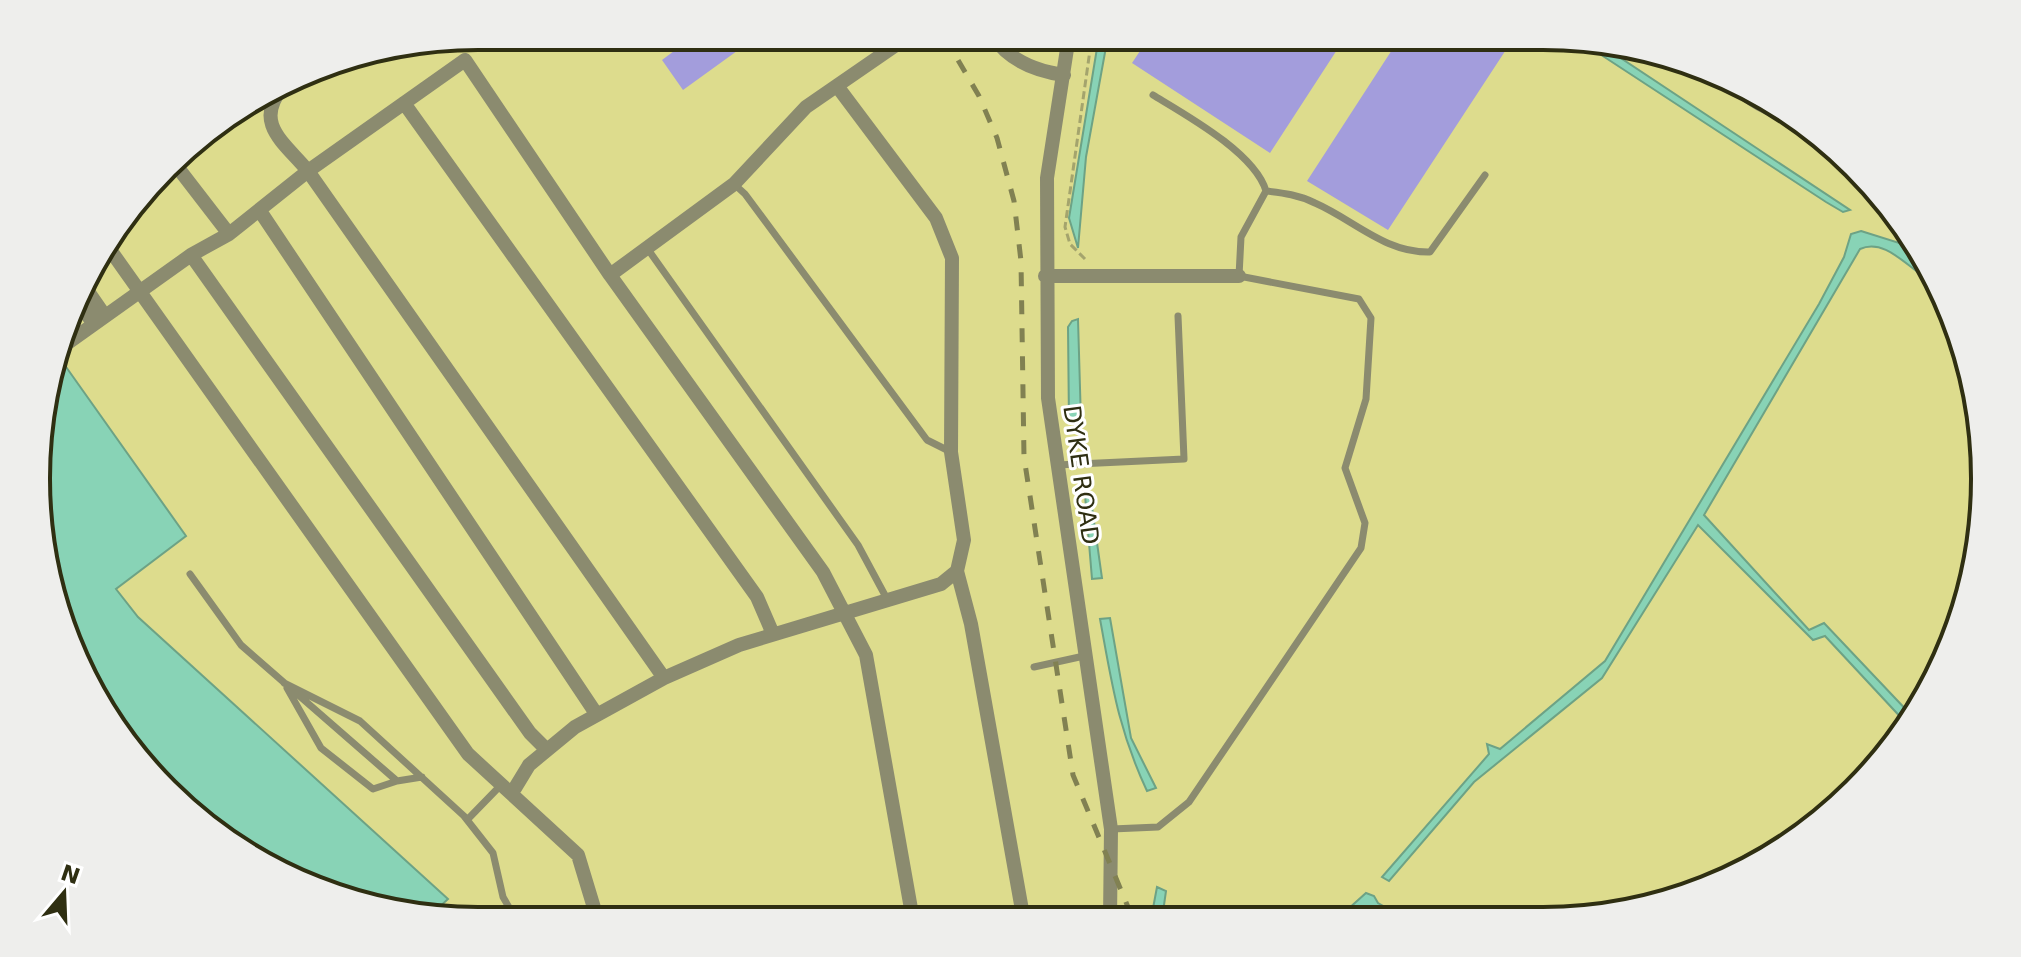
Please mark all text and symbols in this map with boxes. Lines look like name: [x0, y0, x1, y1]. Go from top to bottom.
street label: DYKE ROAD: [1057, 404, 1105, 546]
north arrow: [24, 853, 104, 933]
text: N: [58, 860, 83, 889]

